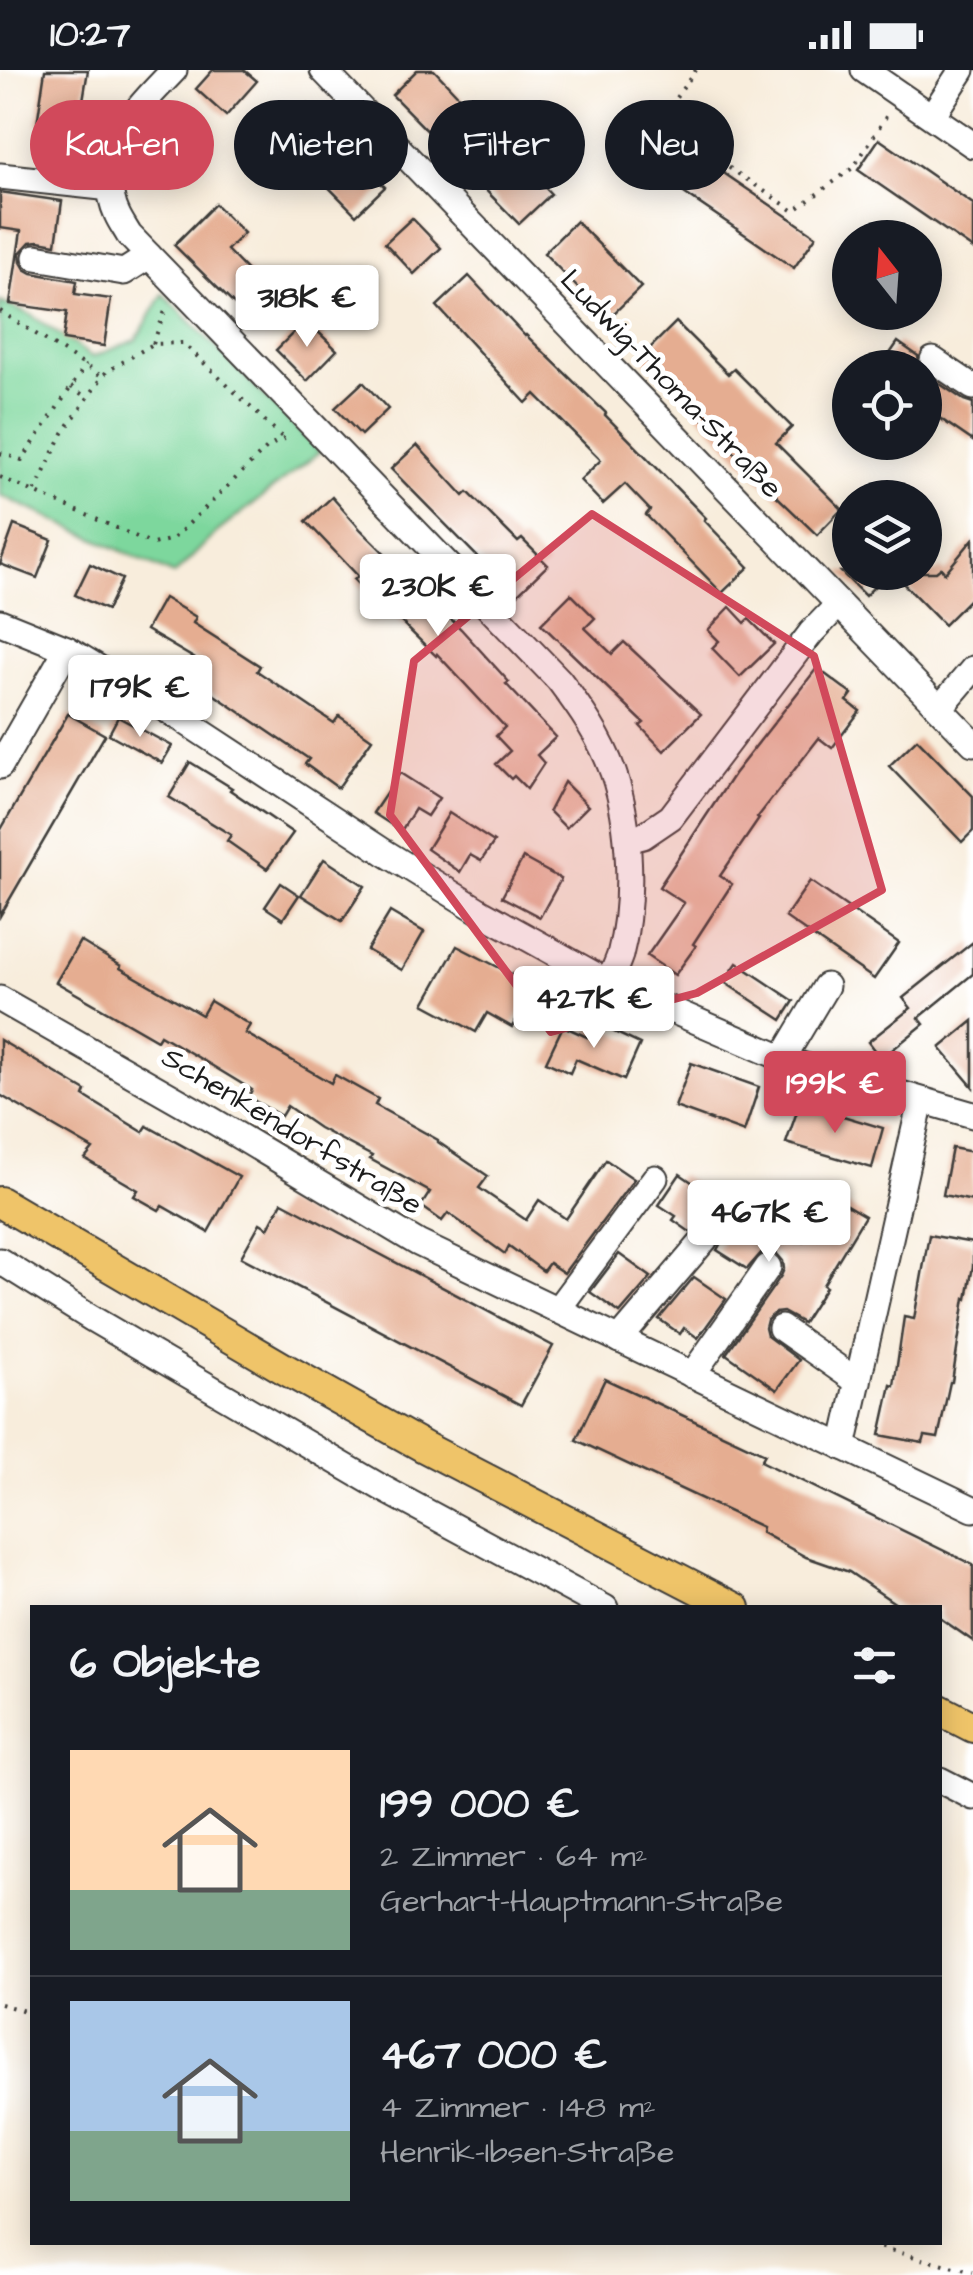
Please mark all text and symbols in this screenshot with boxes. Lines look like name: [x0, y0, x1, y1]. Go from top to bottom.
text: 10:27: [50, 9, 130, 61]
chip: Kaufen: [30, 100, 214, 190]
chip: Mieten: [234, 100, 408, 190]
chip: Filter: [428, 100, 585, 190]
chip: Neu: [605, 100, 734, 190]
north arrow: [832, 220, 942, 330]
map controls: [832, 220, 942, 590]
street label: Ludwig-Thoma-Straße: [550, 260, 792, 509]
pin: 318K €: [226, 265, 388, 350]
text: 318K €: [258, 275, 356, 320]
button: locate: [832, 350, 942, 460]
button: layers: [832, 480, 942, 590]
pin: 230K €: [357, 554, 519, 639]
text: 230K €: [382, 564, 494, 609]
pin: 179K €: [59, 655, 221, 740]
text: 179K €: [90, 665, 190, 710]
pin: 427K €: [513, 966, 675, 1051]
text: 427K €: [535, 976, 653, 1021]
street label: Schenkendorfstraße: [154, 1036, 430, 1226]
pin: 199K €: [754, 1051, 916, 1136]
text: 199K €: [786, 1061, 884, 1106]
pin: 467K €: [688, 1180, 850, 1265]
text: 467K €: [709, 1190, 829, 1235]
text: 6 Objekte: [70, 1636, 261, 1694]
icon: filters: [847, 1638, 902, 1693]
text: 199 000 €: [380, 1776, 580, 1834]
icon: home: [150, 1790, 270, 1910]
text: 2 Zimmer · 64 m²: [380, 1834, 648, 1879]
text: Gerhart-Hauptmann-Straße: [380, 1879, 783, 1924]
text: 467 000 €: [380, 2027, 607, 2085]
icon: home: [150, 2041, 270, 2161]
text: 4 Zimmer · 148 m²: [380, 2085, 656, 2130]
text: Henrik-Ibsen-Straße: [380, 2130, 674, 2175]

